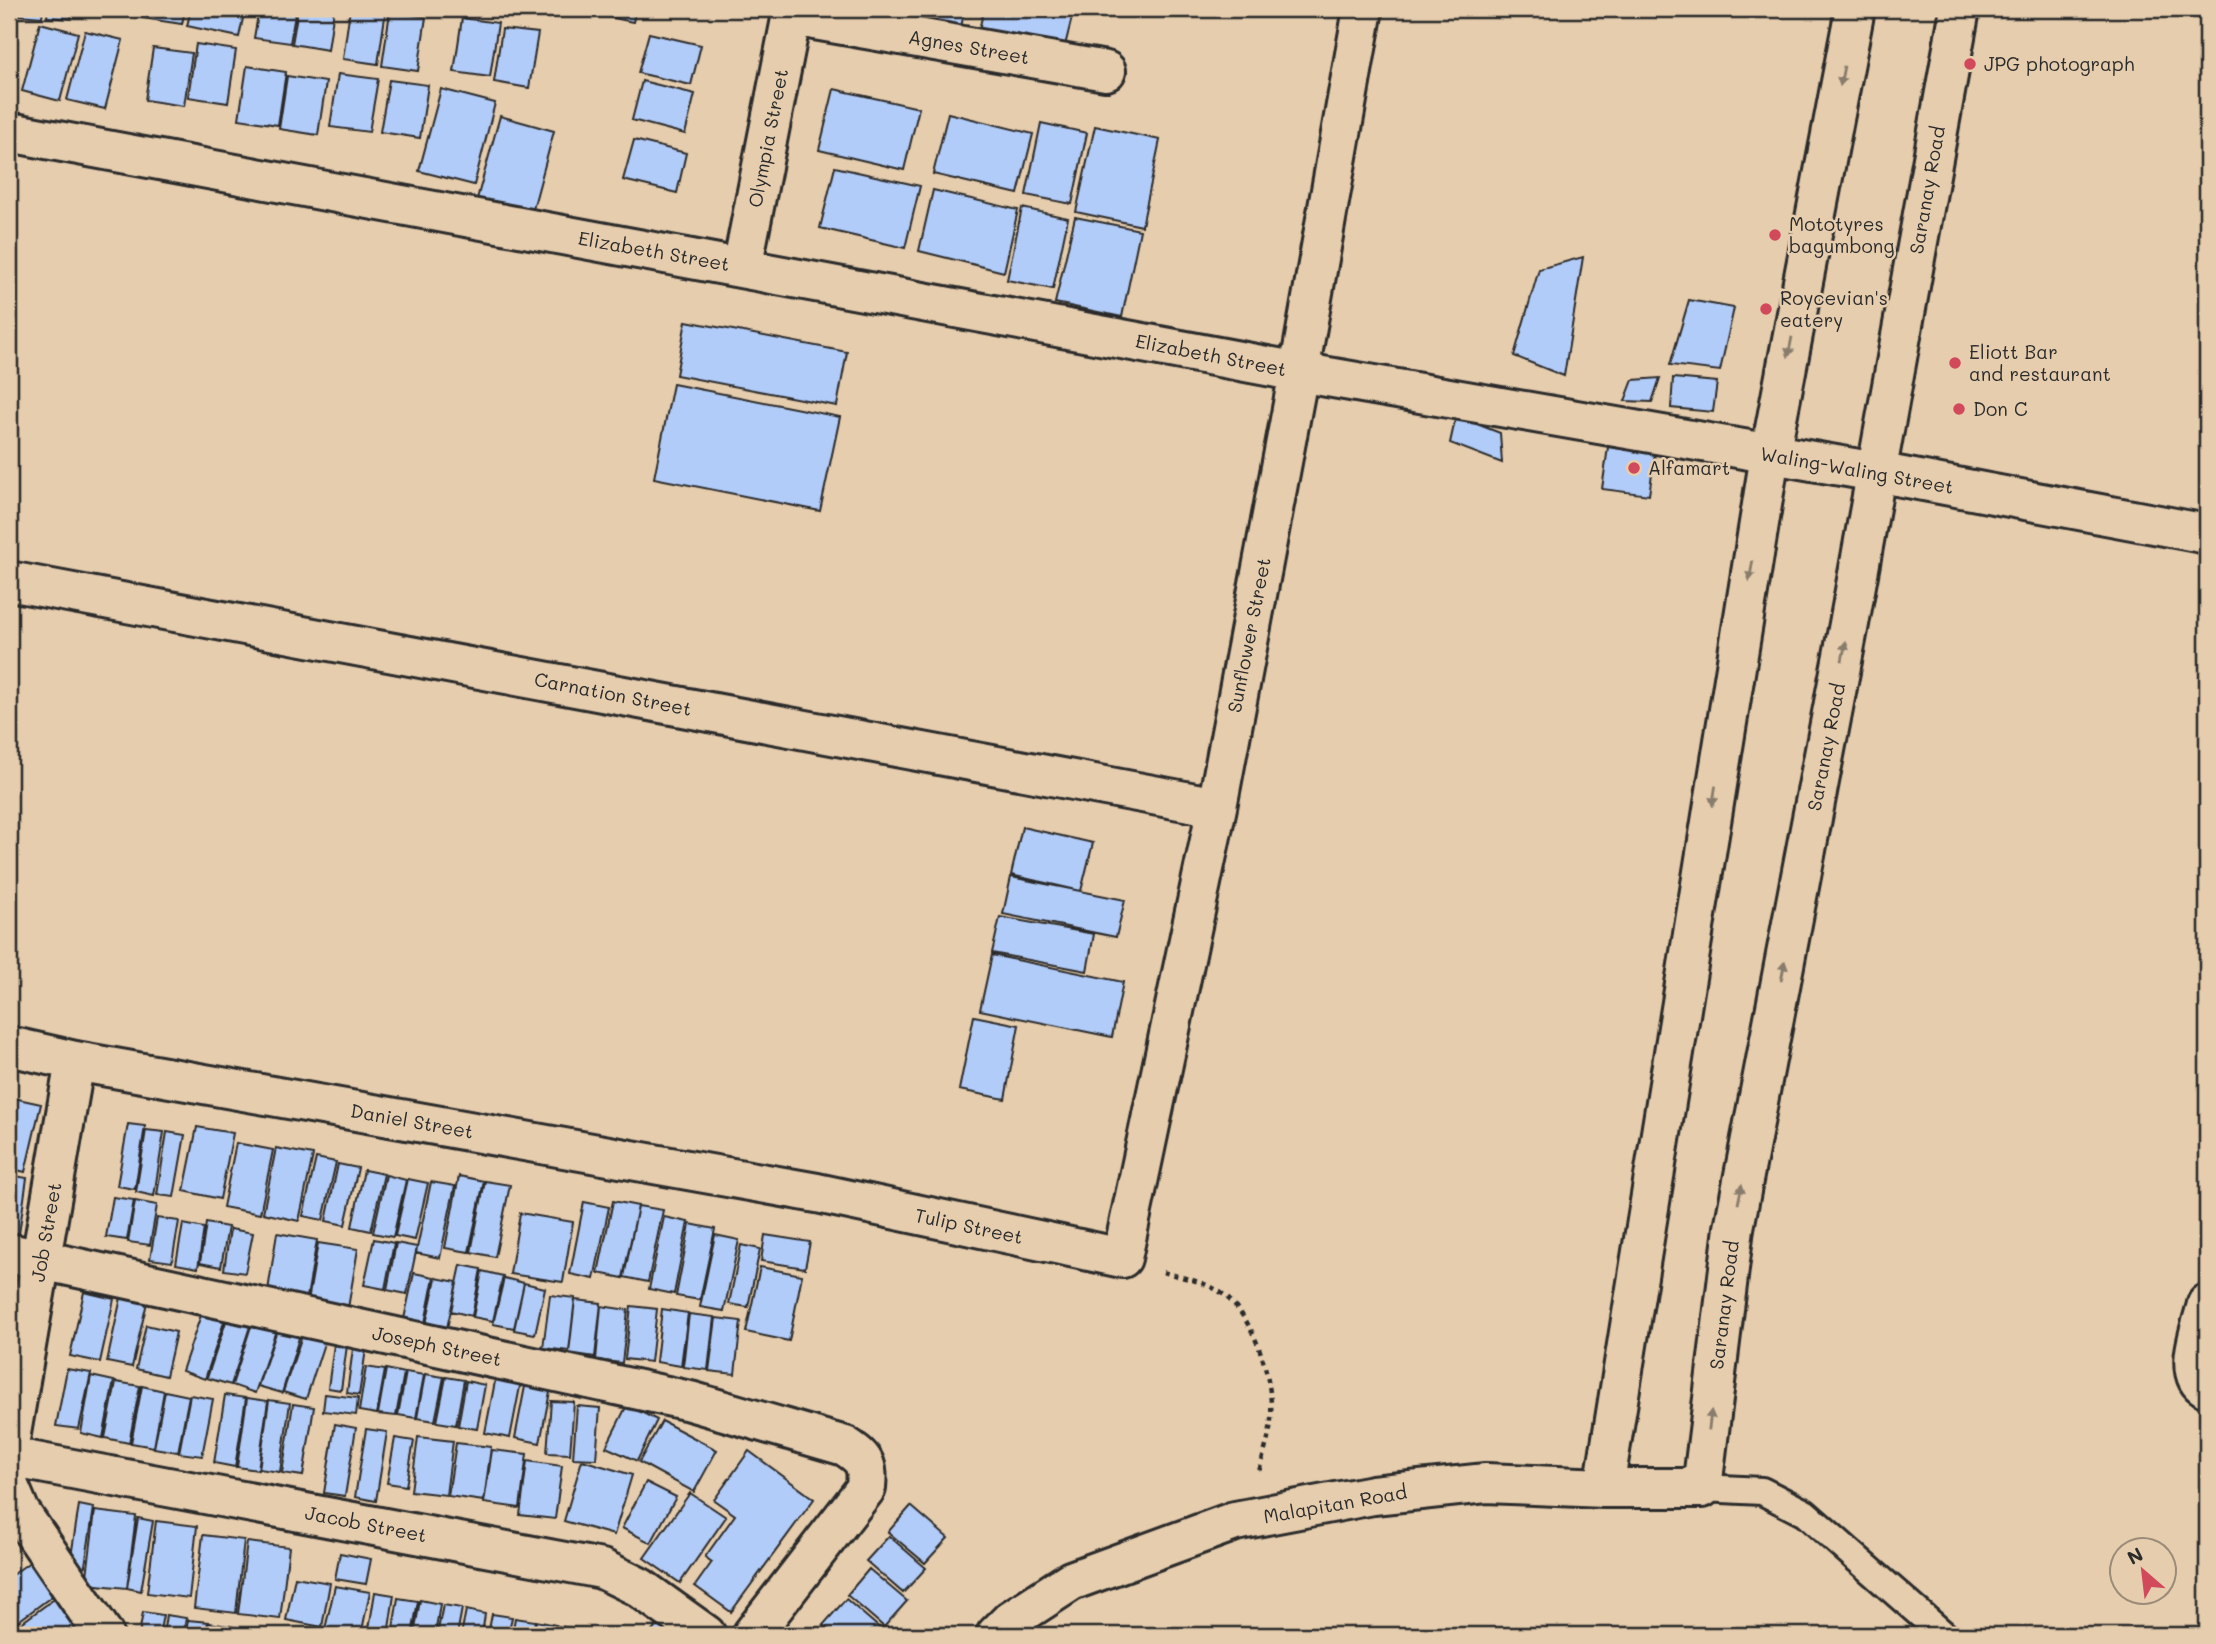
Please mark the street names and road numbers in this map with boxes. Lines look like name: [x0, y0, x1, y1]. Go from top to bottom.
street label: Agnes Street: [907, 24, 1031, 69]
street label: Olympia Street: [742, 66, 793, 209]
street label: Saranay Road: [1903, 124, 1950, 256]
street label: Elizabeth Street: [576, 225, 732, 276]
street label: Elizabeth Street: [1133, 328, 1289, 381]
street label: Waling-Waling Street: [1758, 440, 1956, 499]
street label: Sunflower Street: [1221, 555, 1276, 715]
street label: Carnation Street: [532, 666, 694, 721]
street label: Saranay Road: [1801, 681, 1850, 813]
street label: Daniel Street: [349, 1097, 475, 1144]
street label: Job Street: [24, 1180, 67, 1284]
street label: Tulip Street: [913, 1202, 1025, 1249]
street label: Saranay Road: [1703, 1239, 1744, 1371]
street label: Joseph Street: [370, 1320, 504, 1371]
street label: Malapitan Road: [1261, 1479, 1409, 1528]
street label: Jacob Street: [303, 1499, 429, 1548]

